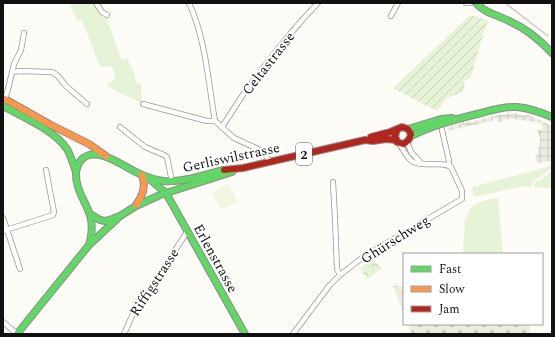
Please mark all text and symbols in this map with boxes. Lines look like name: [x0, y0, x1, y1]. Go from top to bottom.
street label: Celtastrasse: [237, 27, 300, 99]
street label: Gerliswilstrasse: [181, 137, 282, 178]
road number: 2: [296, 143, 312, 165]
street label: Ghürschweg: [357, 210, 434, 269]
street label: Erlenstrasse: [188, 220, 243, 297]
street label: Riffigstrasse: [125, 244, 184, 320]
legend: [403, 253, 543, 325]
text: Fast: [439, 260, 461, 279]
text: Slow: [439, 280, 465, 299]
text: Jam: [439, 300, 460, 319]

